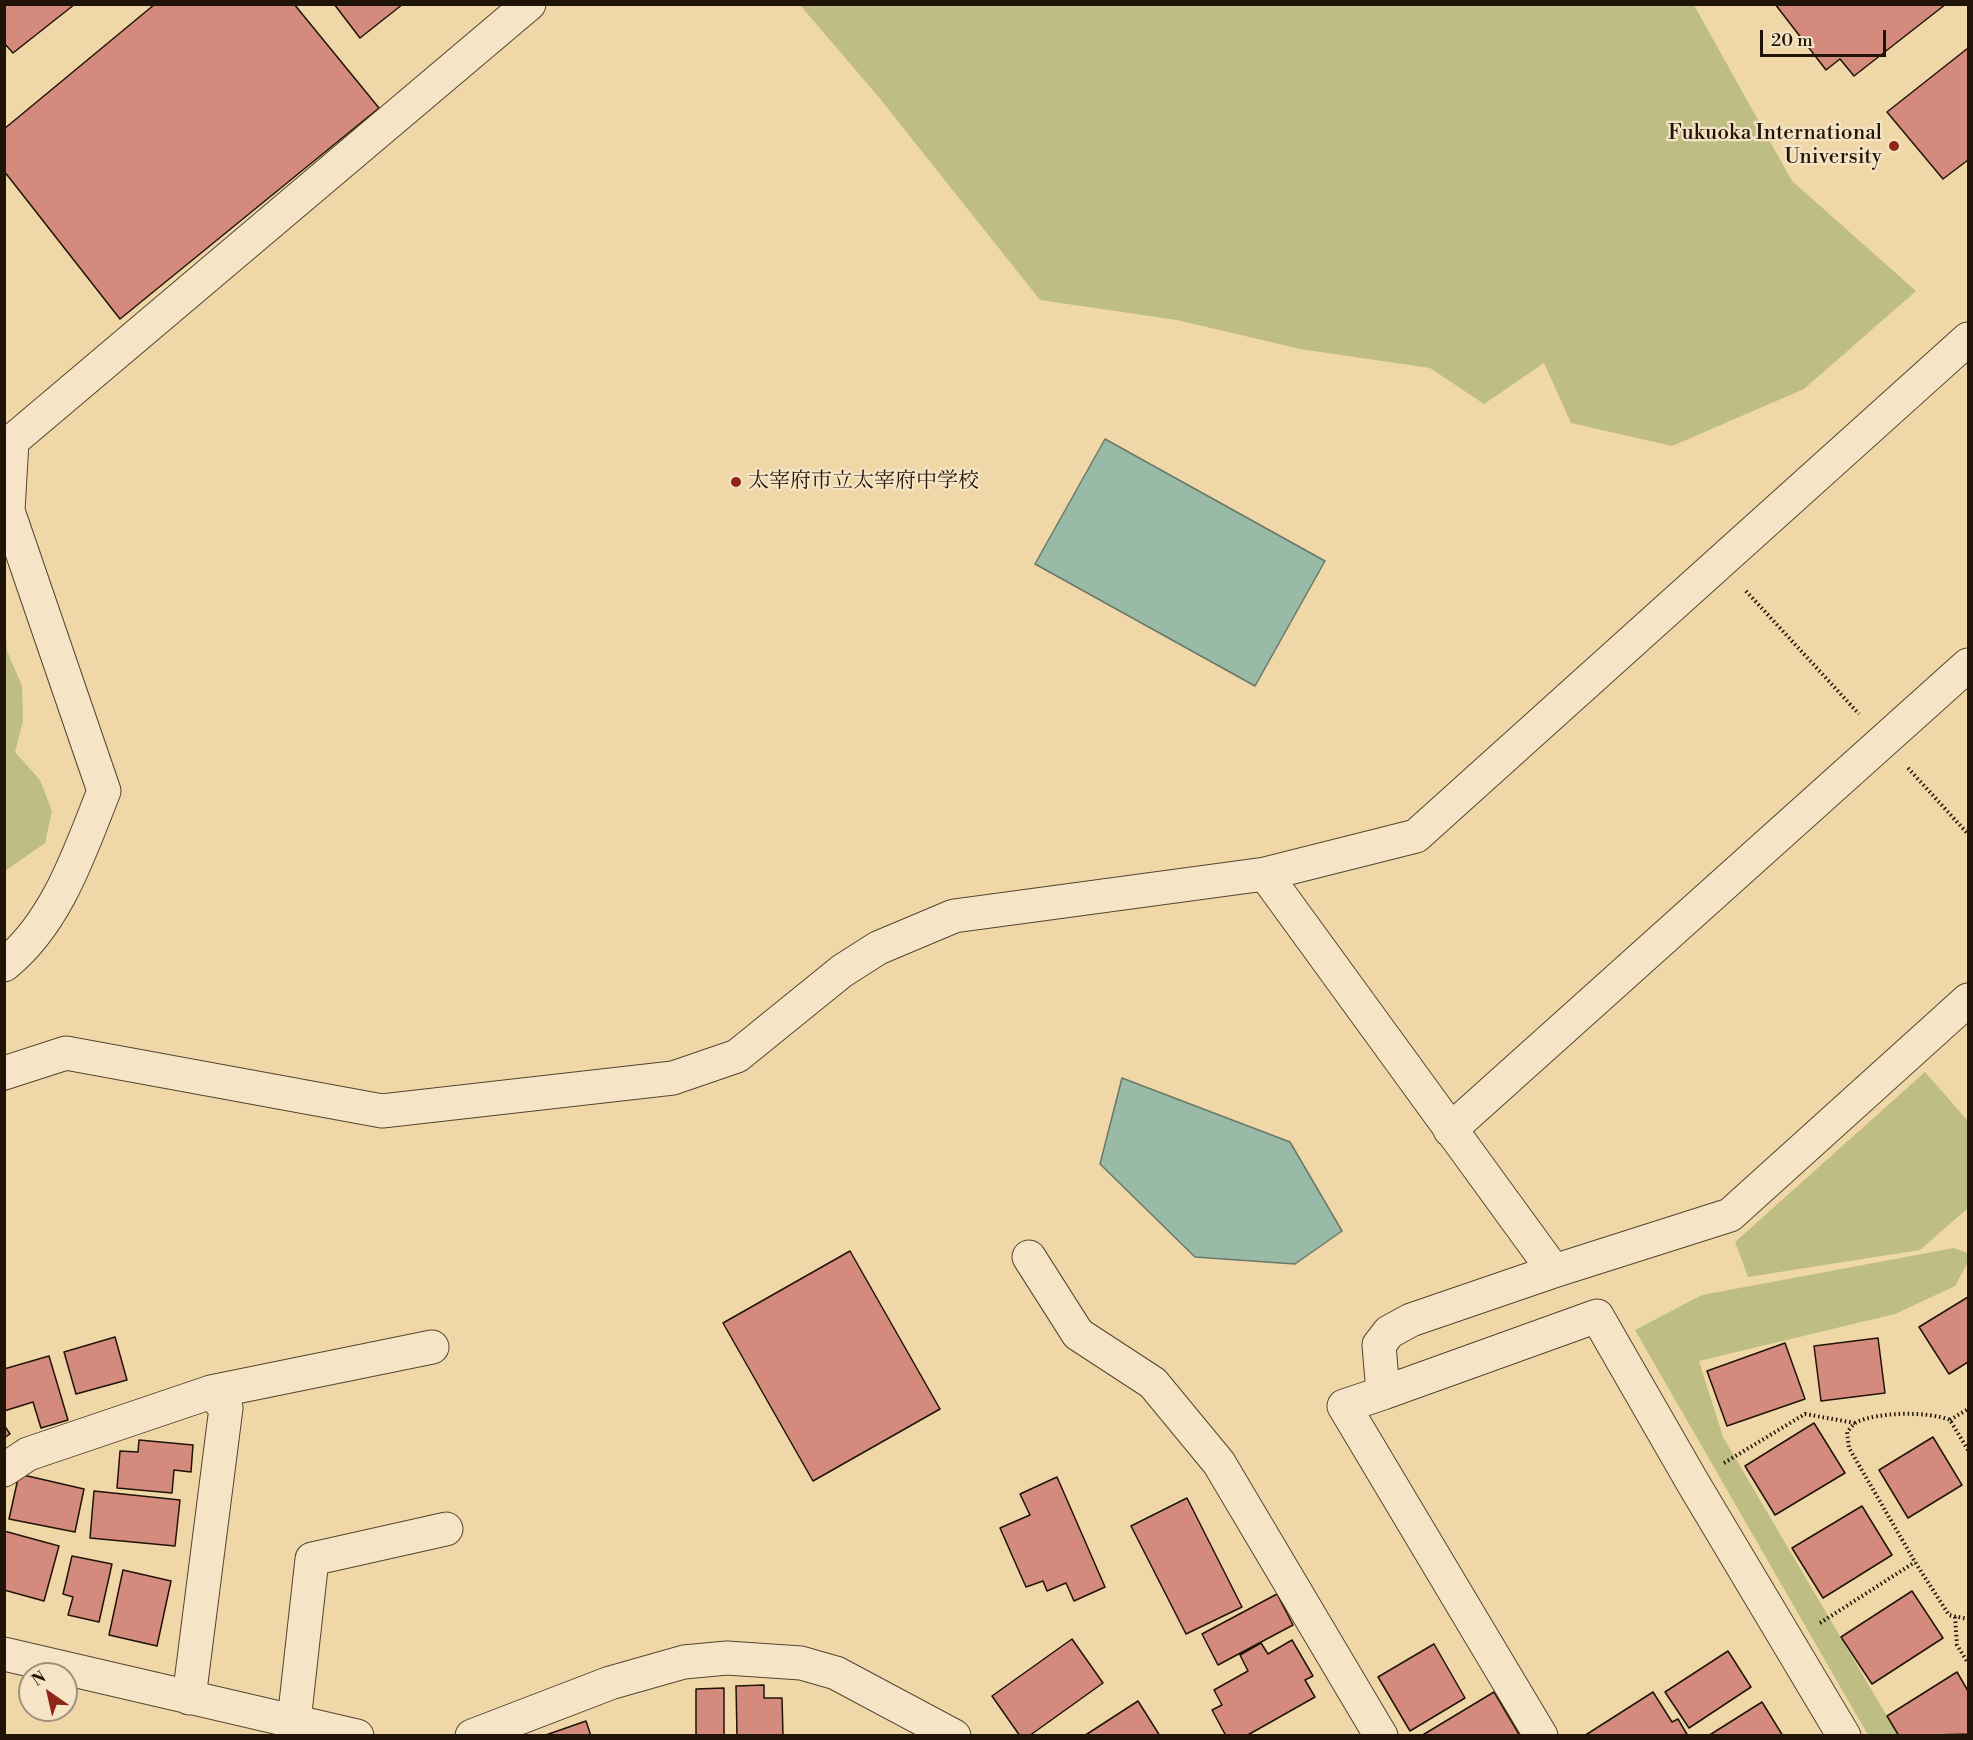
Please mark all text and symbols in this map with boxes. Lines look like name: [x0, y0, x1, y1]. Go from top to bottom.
scale bar: [1763, 18, 1889, 56]
text: 20 m: [1771, 29, 1813, 52]
place label: Fukuoka International University: [1668, 121, 1882, 171]
marker: Fukuoka International University: [1887, 139, 1901, 153]
place label: 太宰府市立太宰府中学校: [748, 469, 979, 495]
marker: 太宰府市立太宰府中学校: [729, 475, 743, 489]
north arrow: [18, 1662, 78, 1722]
text: N: [28, 1667, 50, 1691]

